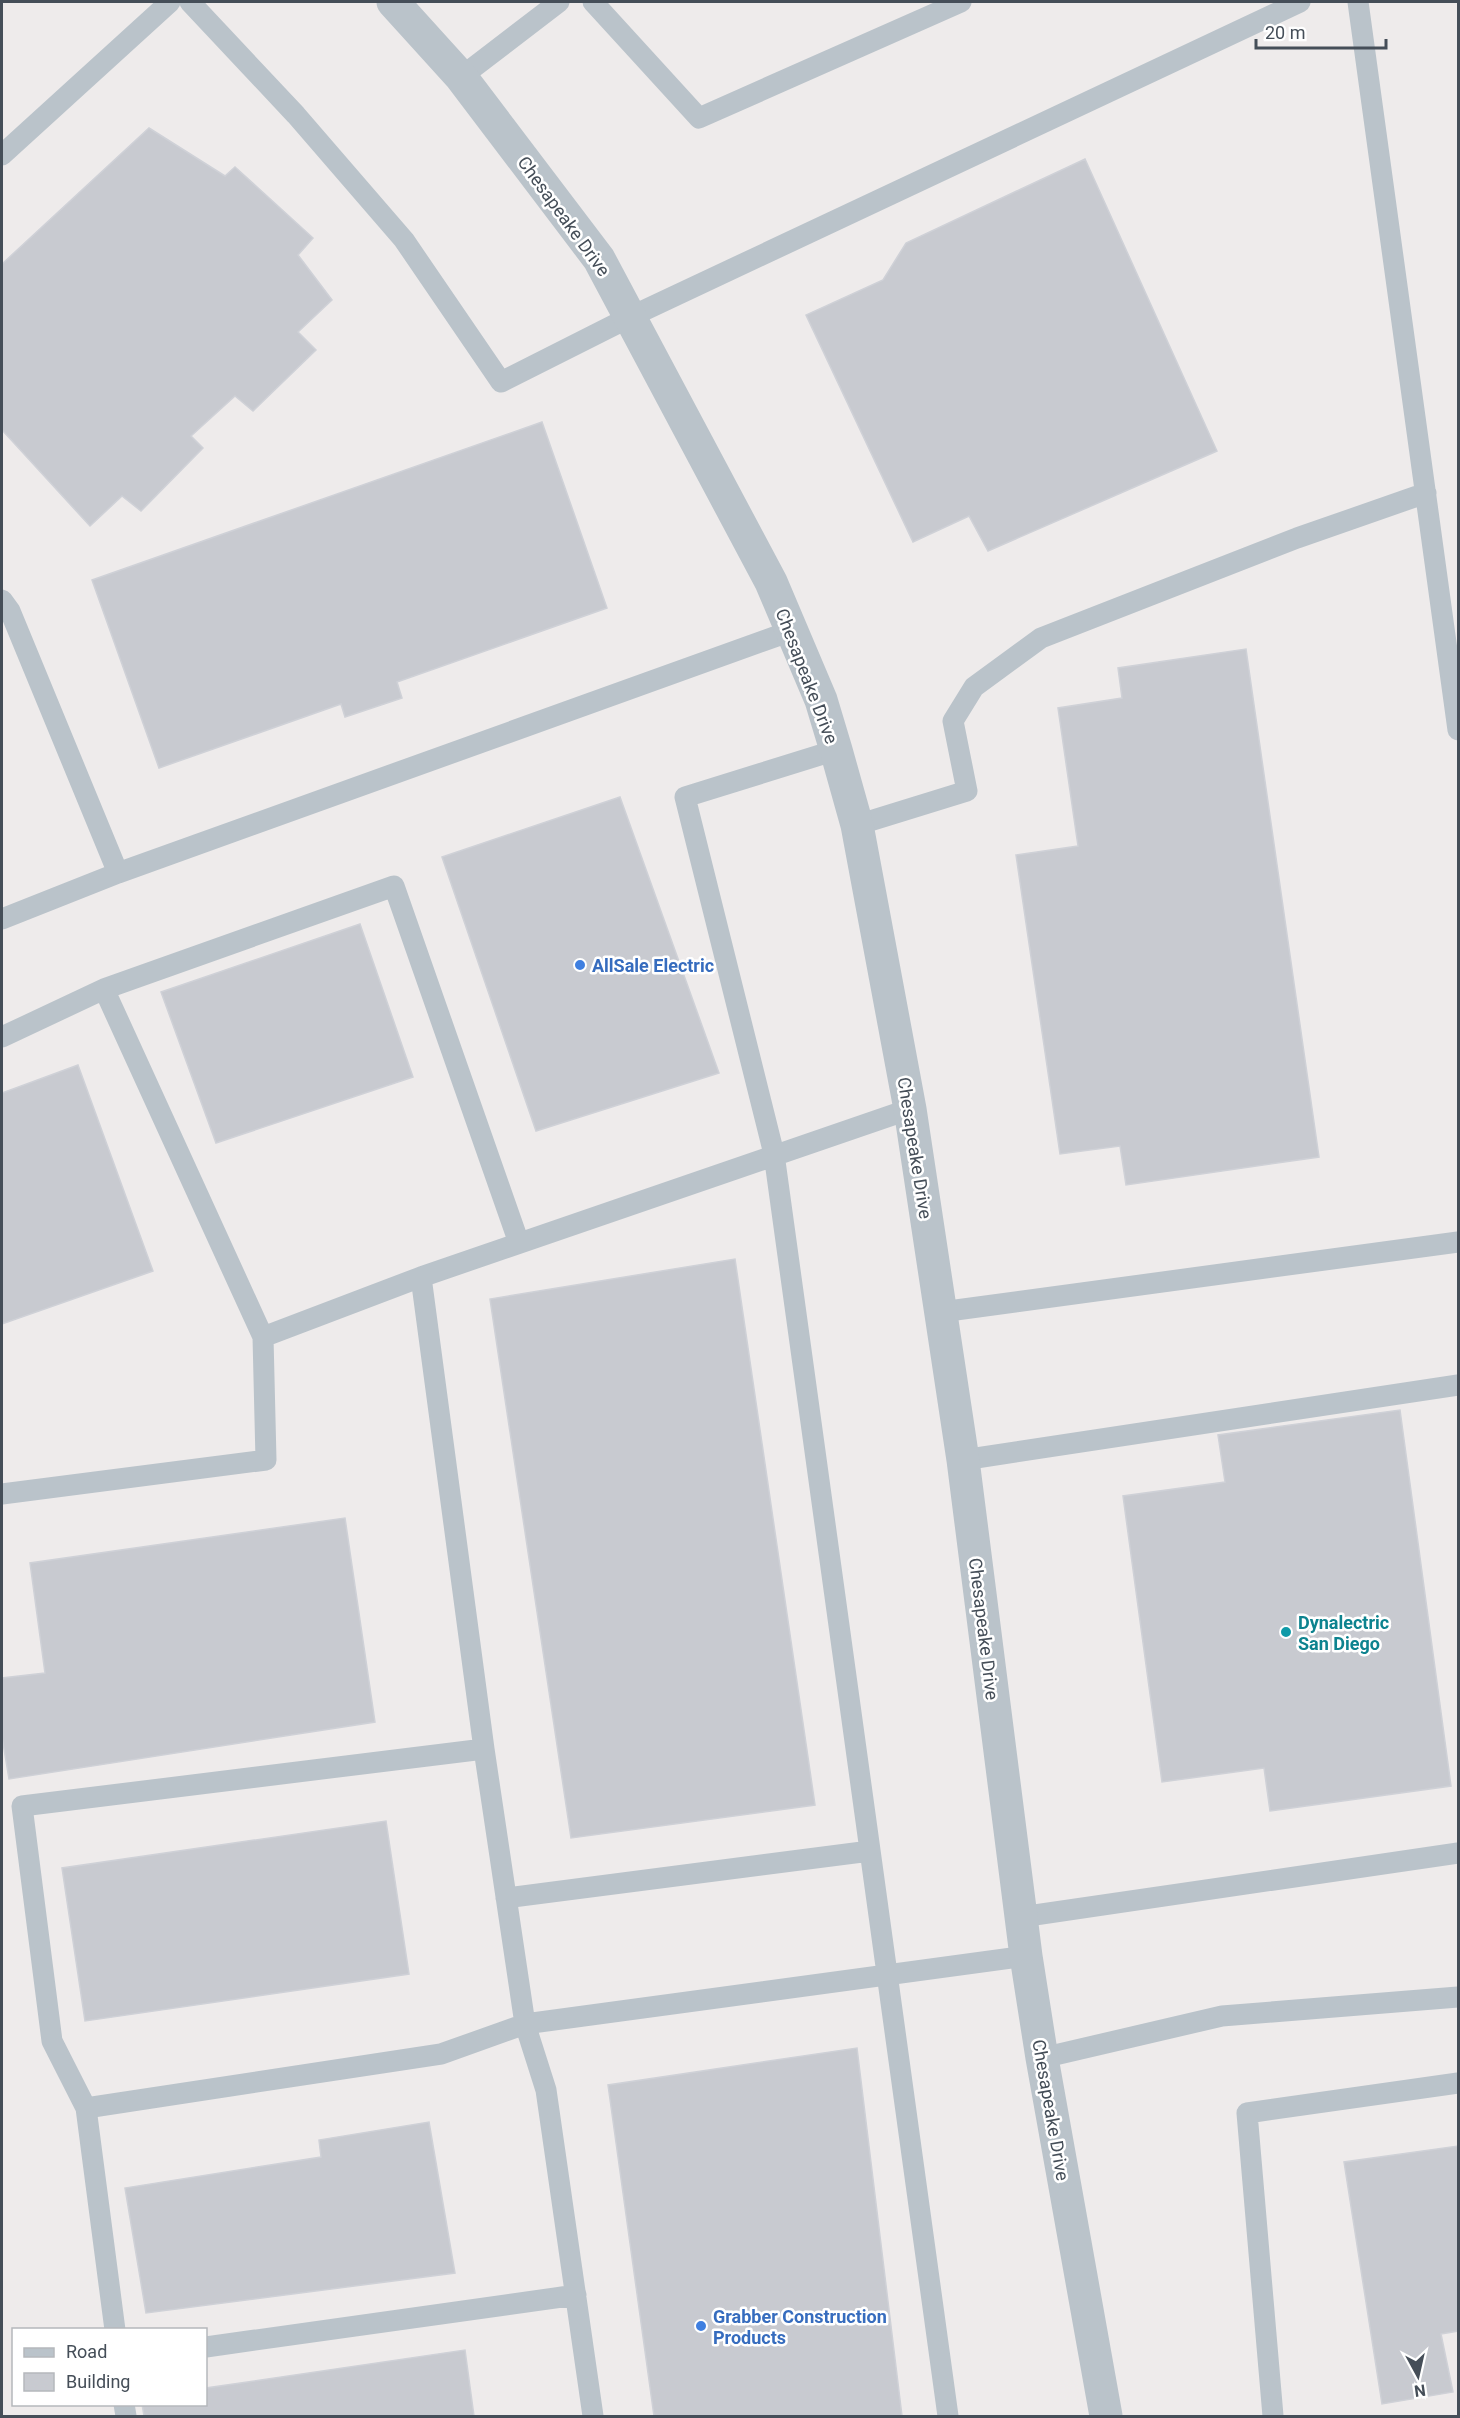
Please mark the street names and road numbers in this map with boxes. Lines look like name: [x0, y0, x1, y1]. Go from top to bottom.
street label: Chesapeake Drive: [513, 152, 615, 280]
street label: Chesapeake Drive: [772, 605, 842, 747]
street label: Chesapeake Drive: [893, 1076, 937, 1220]
street label: Chesapeake Drive: [965, 1557, 1003, 1701]
street label: Chesapeake Drive: [1028, 2038, 1074, 2182]

